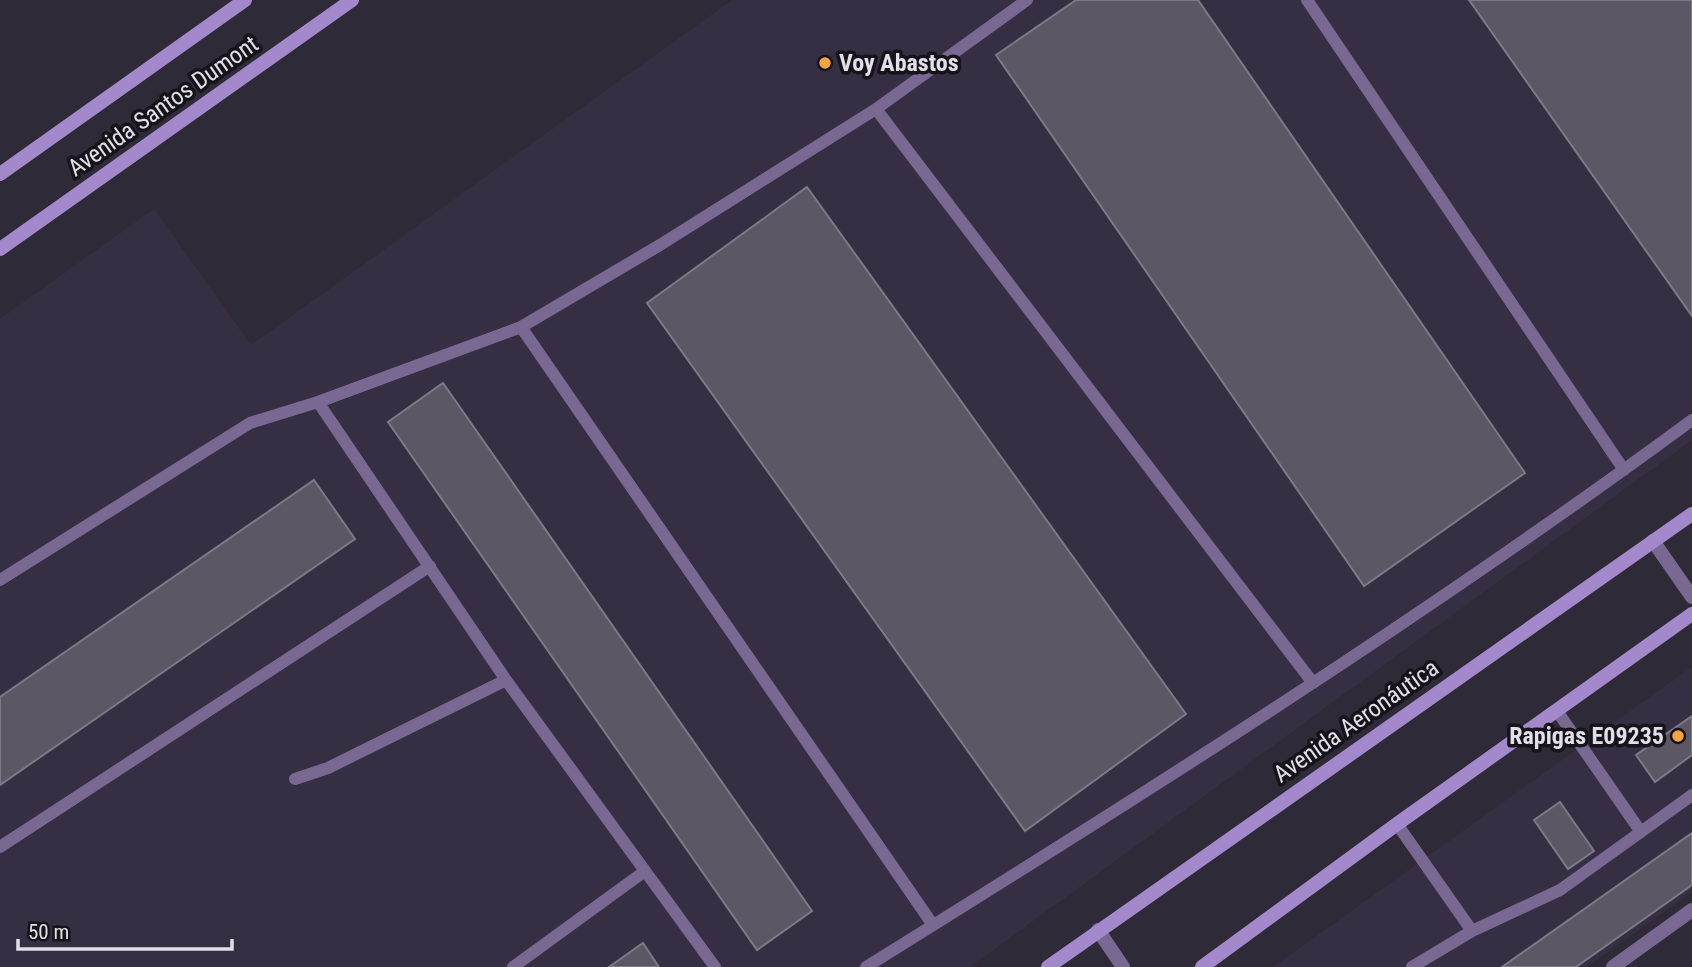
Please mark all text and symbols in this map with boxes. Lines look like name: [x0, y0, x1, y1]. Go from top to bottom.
street label: Avenida Santos Dumont: [63, 30, 263, 182]
place label: Voy Abastos: [839, 49, 959, 77]
marker: Voy Abastos: [817, 55, 833, 71]
street label: Avenida Aeronáutica: [1268, 654, 1444, 788]
place label: Rapigas E09235: [1509, 722, 1664, 750]
marker: Rapigas E09235: [1670, 728, 1686, 744]
scale bar: [18, 908, 231, 952]
text: 50 m: [28, 920, 69, 944]

